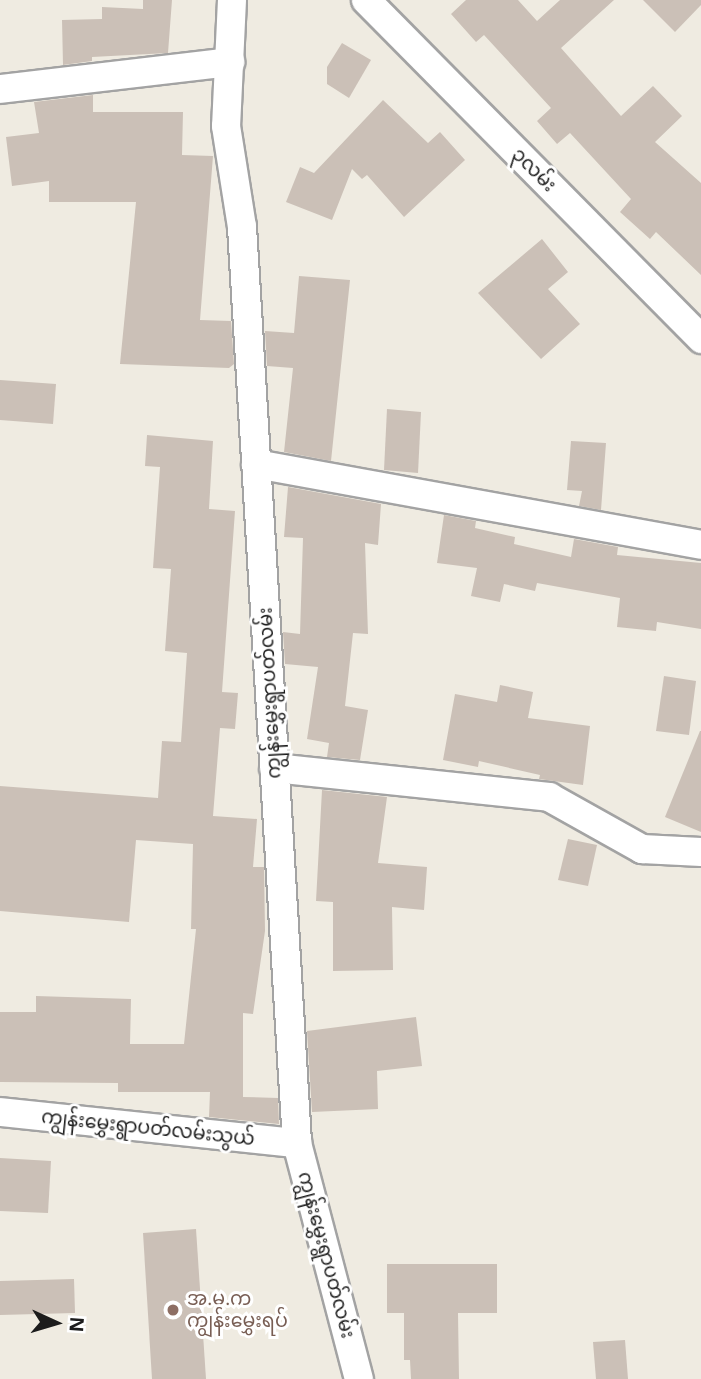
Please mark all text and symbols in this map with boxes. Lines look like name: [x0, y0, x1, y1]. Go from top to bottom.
street label: ၃လမ်း: [507, 143, 561, 197]
street label: ကျွန်းမွှေးရွာပတ်လမ်း: [254, 607, 286, 779]
street label: ကျွန်းမွှေးရွာပတ်လမ်းသွယ်: [40, 1105, 256, 1151]
street label: ကျွန်းမွှေးရွာပတ်လမ်း: [293, 1169, 359, 1341]
north arrow: [21, 1288, 91, 1358]
place label: အ.မ.က ကျွန်းမွှေးရပ်: [187, 1288, 288, 1332]
marker: အ.မ.က ကျွန်းမွှေးရပ်: [165, 1302, 181, 1318]
text: N: [63, 1316, 90, 1333]

